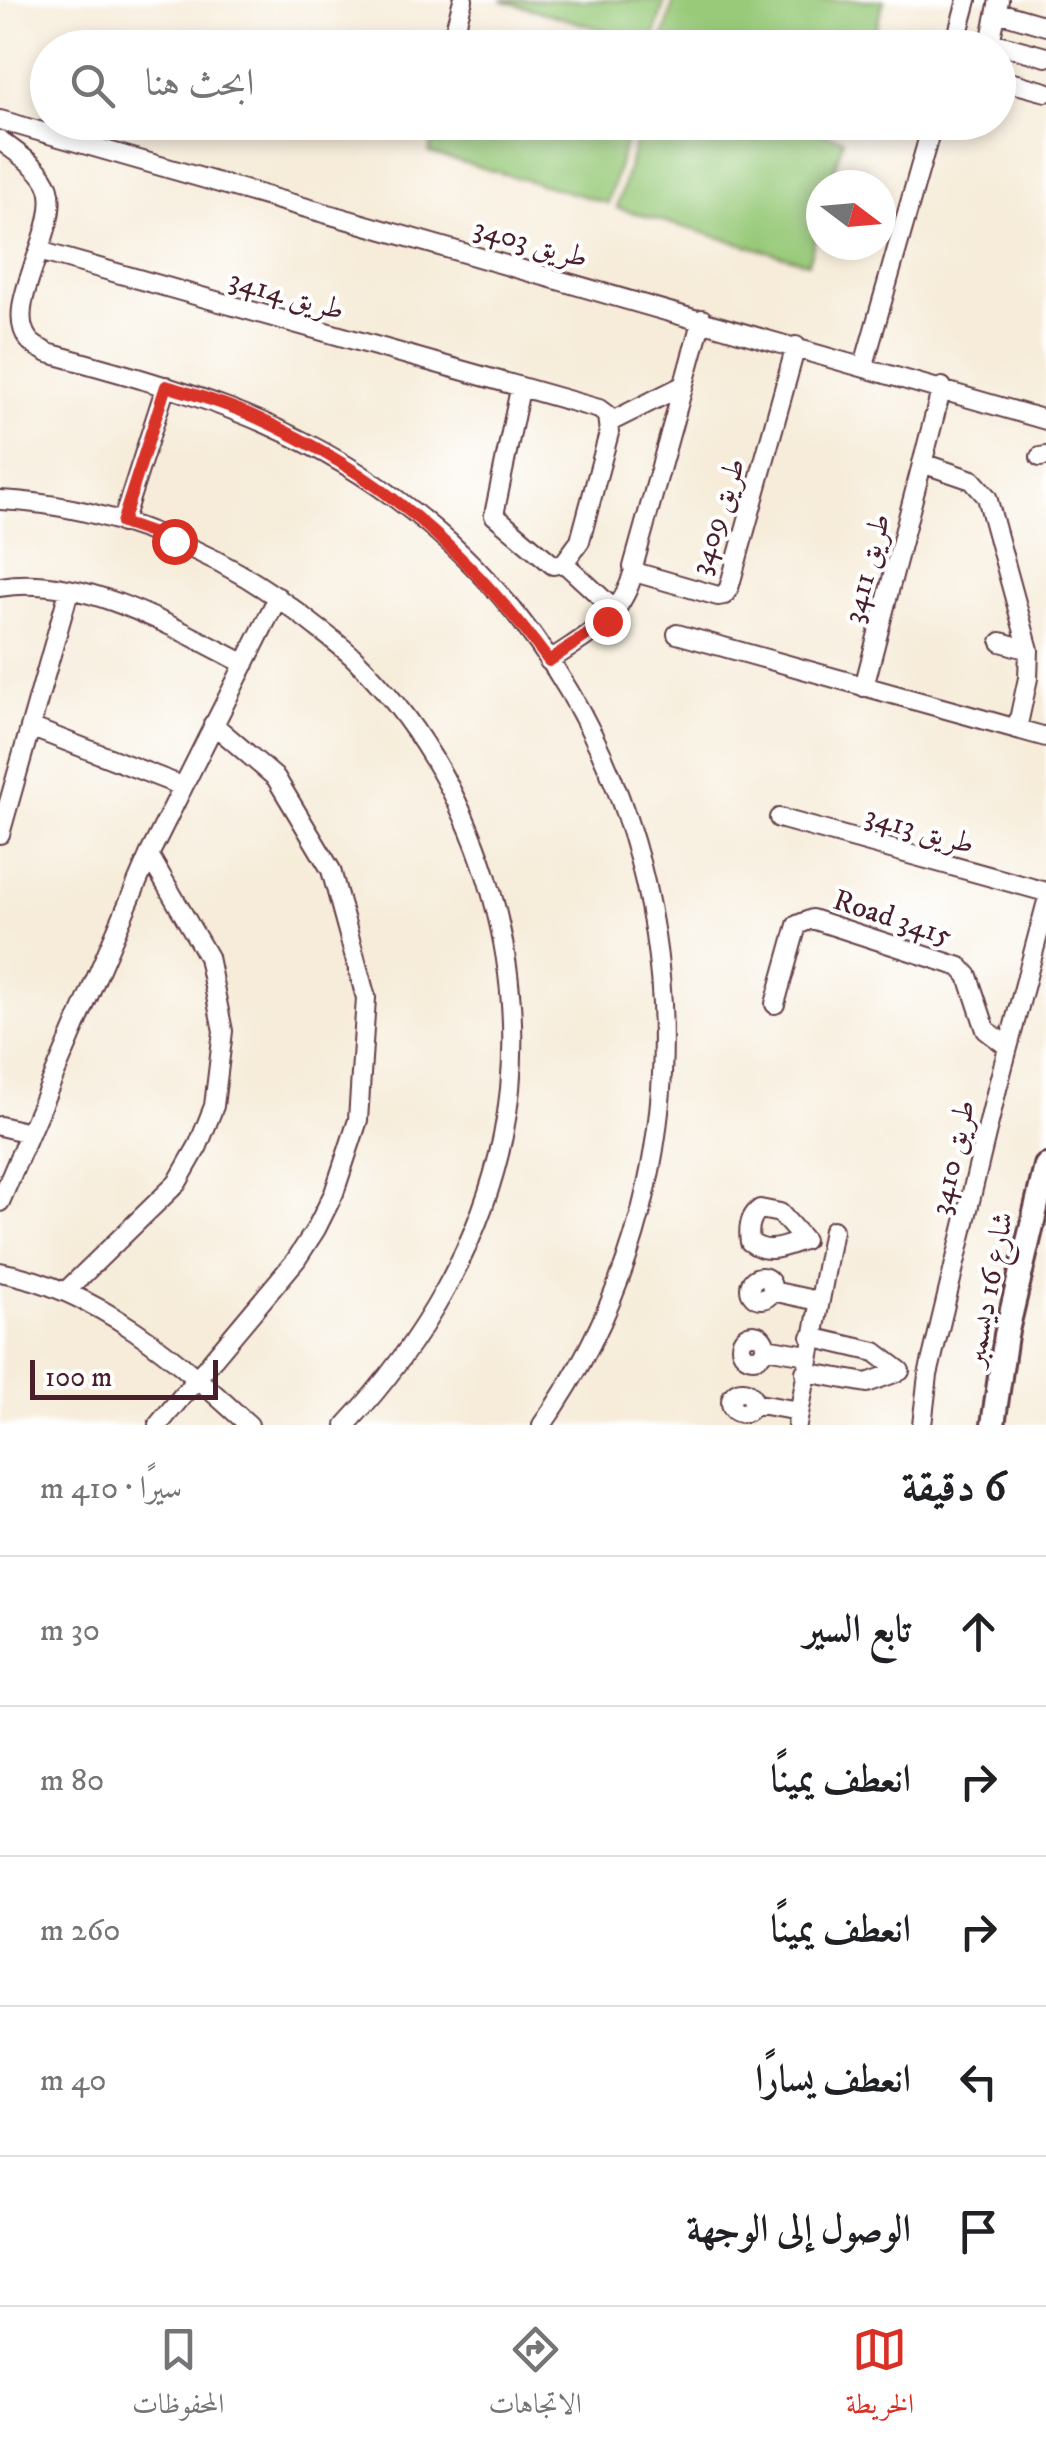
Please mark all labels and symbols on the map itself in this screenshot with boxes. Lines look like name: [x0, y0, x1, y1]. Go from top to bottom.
north arrow: [806, 170, 896, 260]
street label: طريق 3403: [469, 210, 592, 277]
street label: طريق 3414: [225, 261, 348, 329]
street label: طريق 3409: [682, 453, 755, 580]
street label: طريق 3411: [835, 510, 900, 627]
route start: [152, 519, 198, 565]
route end: [585, 599, 631, 645]
street label: طريق 3413: [861, 797, 979, 864]
street label: Road 3415: [828, 882, 957, 955]
street label: طريق 3410: [922, 1096, 985, 1218]
street label: شارع 16 ديسمبر: [956, 1209, 1027, 1374]
scale bar: [30, 1355, 218, 1400]

